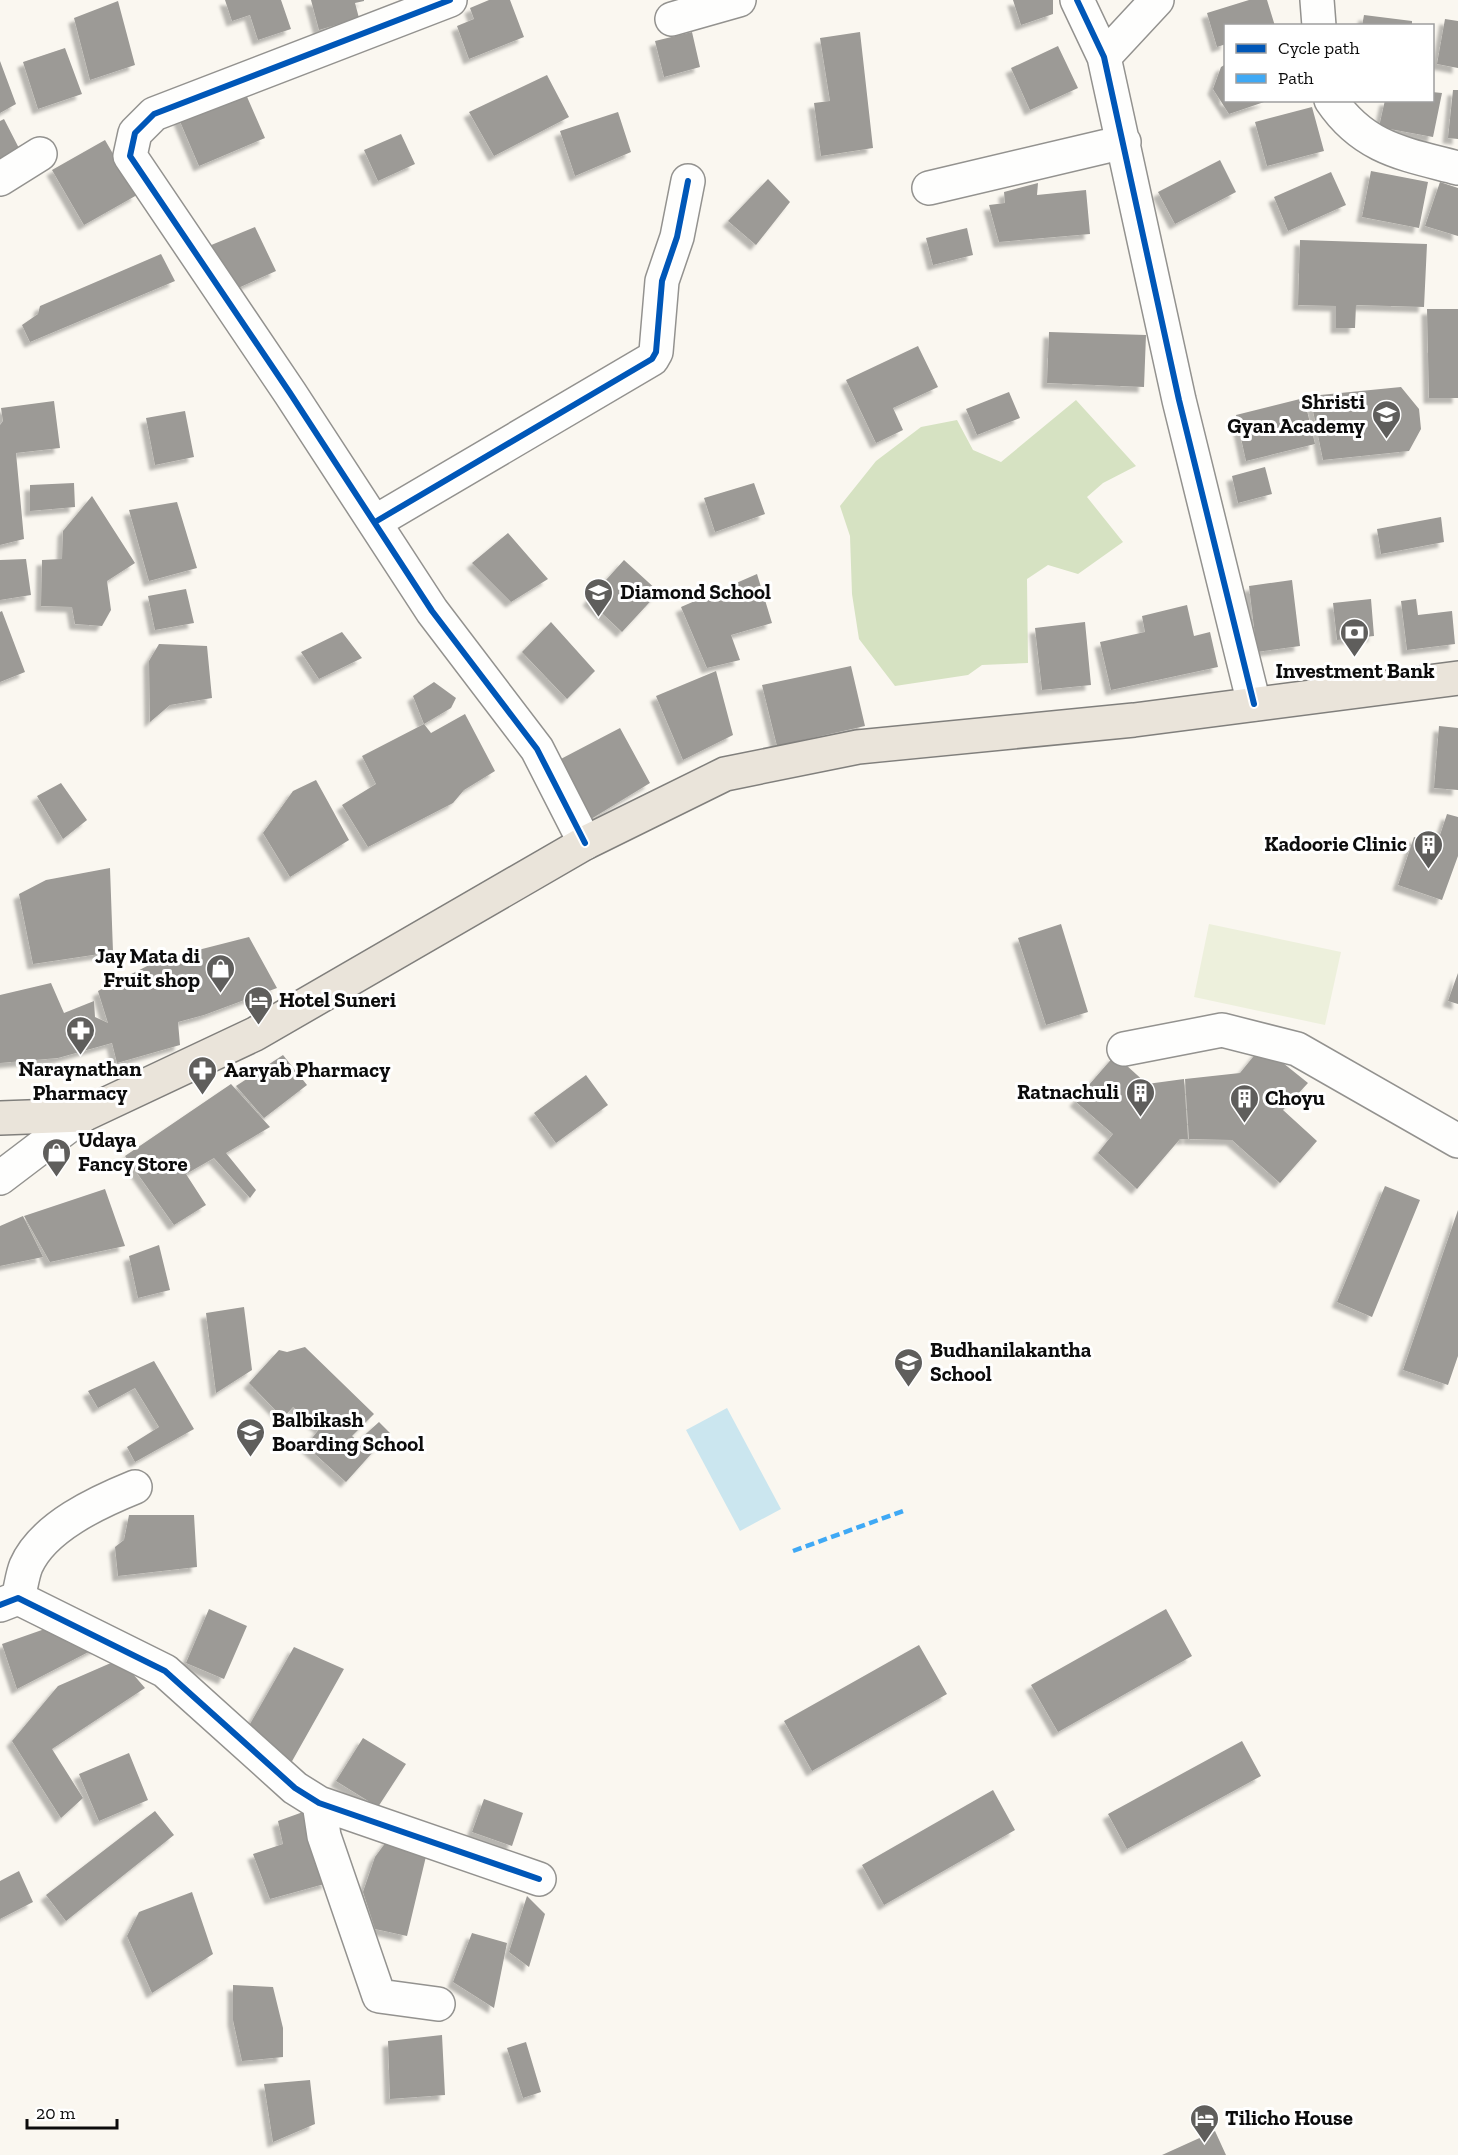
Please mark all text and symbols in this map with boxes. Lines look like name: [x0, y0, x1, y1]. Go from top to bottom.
legend: [1224, 24, 1434, 102]
text: Cycle path: [1278, 37, 1360, 59]
text: Path: [1278, 67, 1314, 89]
place label: Shristi Gyan Academy: [1227, 389, 1365, 438]
school or university icon: Shristi Gyan Academy: [1370, 398, 1402, 440]
school or university icon: Diamond School: [583, 576, 615, 618]
place label: Diamond School: [620, 579, 771, 604]
bank icon: Investment Bank: [1339, 616, 1371, 658]
place label: Investment Bank: [1275, 658, 1435, 683]
building icon: Kadoorie Clinic: [1412, 828, 1444, 870]
place label: Kadoorie Clinic: [1264, 831, 1407, 856]
place label: Jay Mata di Fruit shop: [95, 943, 200, 992]
shop icon: Jay Mata di Fruit shop: [205, 952, 237, 994]
hotel icon: Hotel Suneri: [242, 984, 274, 1026]
place label: Hotel Suneri: [279, 987, 396, 1012]
pharmacy icon: Naraynathan Pharmacy: [64, 1014, 96, 1056]
pharmacy icon: Aaryab Pharmacy: [187, 1054, 219, 1096]
place label: Naraynathan Pharmacy: [18, 1056, 142, 1105]
place label: Aaryab Pharmacy: [224, 1057, 390, 1082]
building icon: Ratnachuli: [1124, 1076, 1156, 1118]
place label: Ratnachuli: [1017, 1079, 1119, 1104]
building icon: Choyu: [1228, 1082, 1260, 1124]
place label: Choyu: [1265, 1085, 1325, 1110]
place label: Udaya Fancy Store: [78, 1127, 188, 1176]
shop icon: Udaya Fancy Store: [41, 1136, 73, 1178]
place label: Budhanilakantha School: [930, 1337, 1092, 1386]
school or university icon: Budhanilakantha School: [893, 1346, 925, 1388]
place label: Balbikash Boarding School: [272, 1407, 424, 1456]
school or university icon: Balbikash Boarding School: [235, 1416, 267, 1458]
scale bar: [27, 2092, 117, 2130]
text: 20 m: [36, 2102, 76, 2124]
hotel icon: Tilicho House: [1188, 2102, 1220, 2144]
place label: Tilicho House: [1225, 2105, 1353, 2130]

